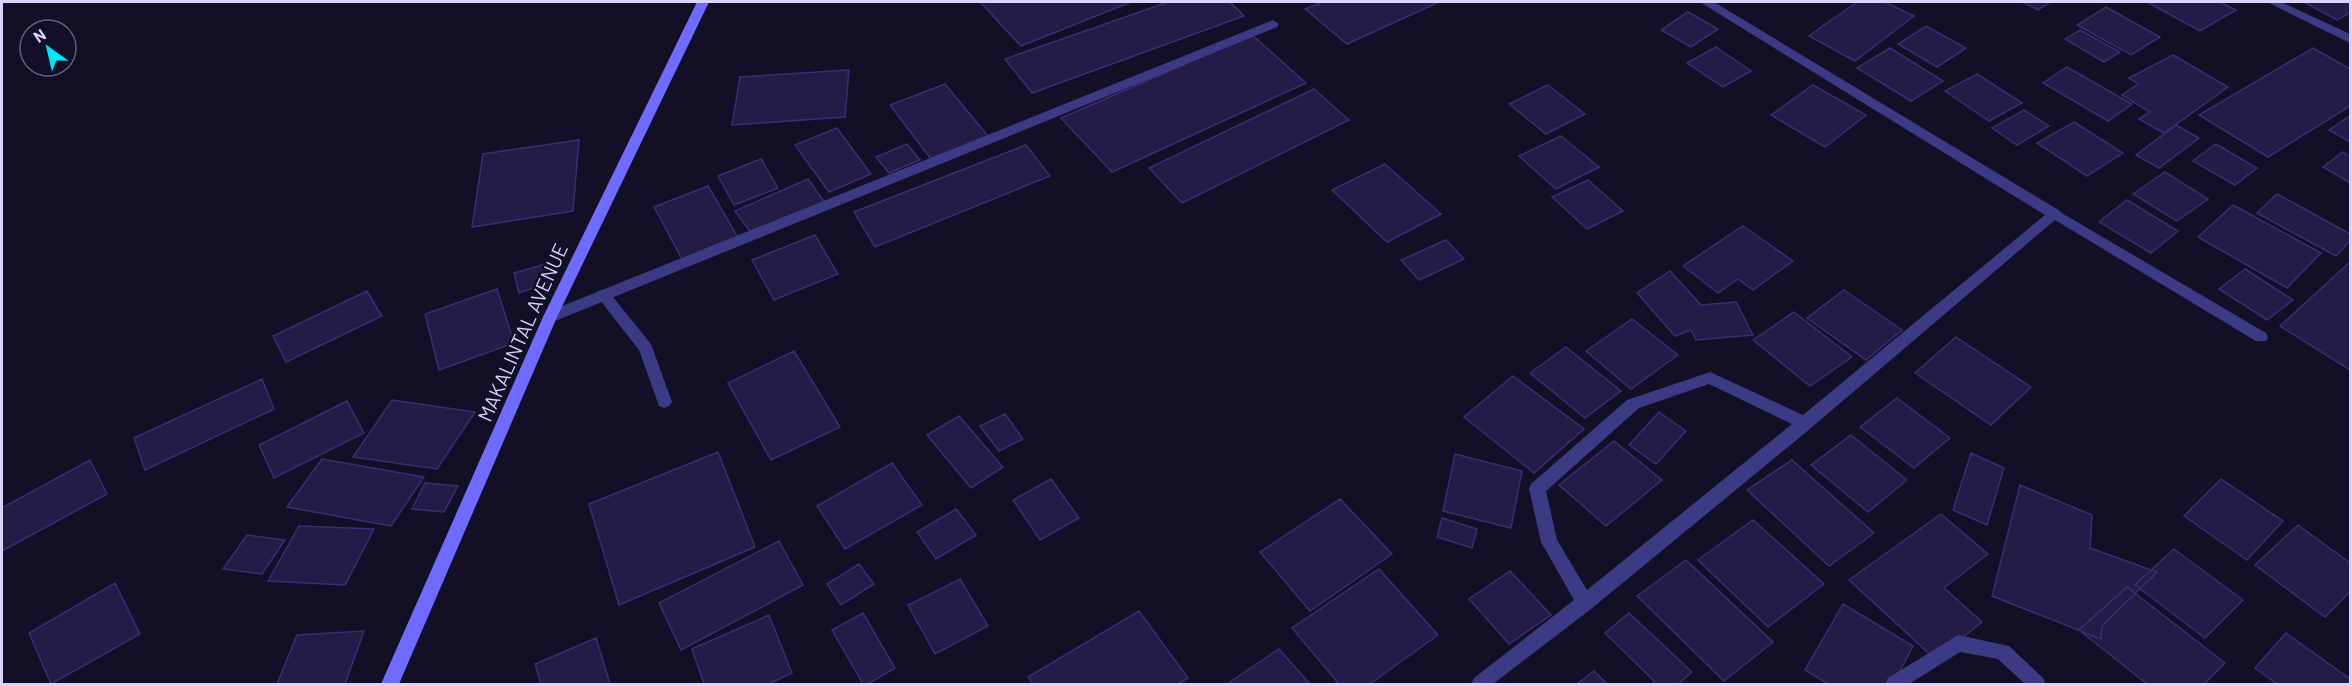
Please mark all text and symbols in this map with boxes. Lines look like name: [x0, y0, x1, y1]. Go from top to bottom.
north arrow: [18, 18, 78, 78]
text: N: [30, 24, 49, 46]
street label: MAKALINTAL AVENUE: [472, 239, 572, 425]

